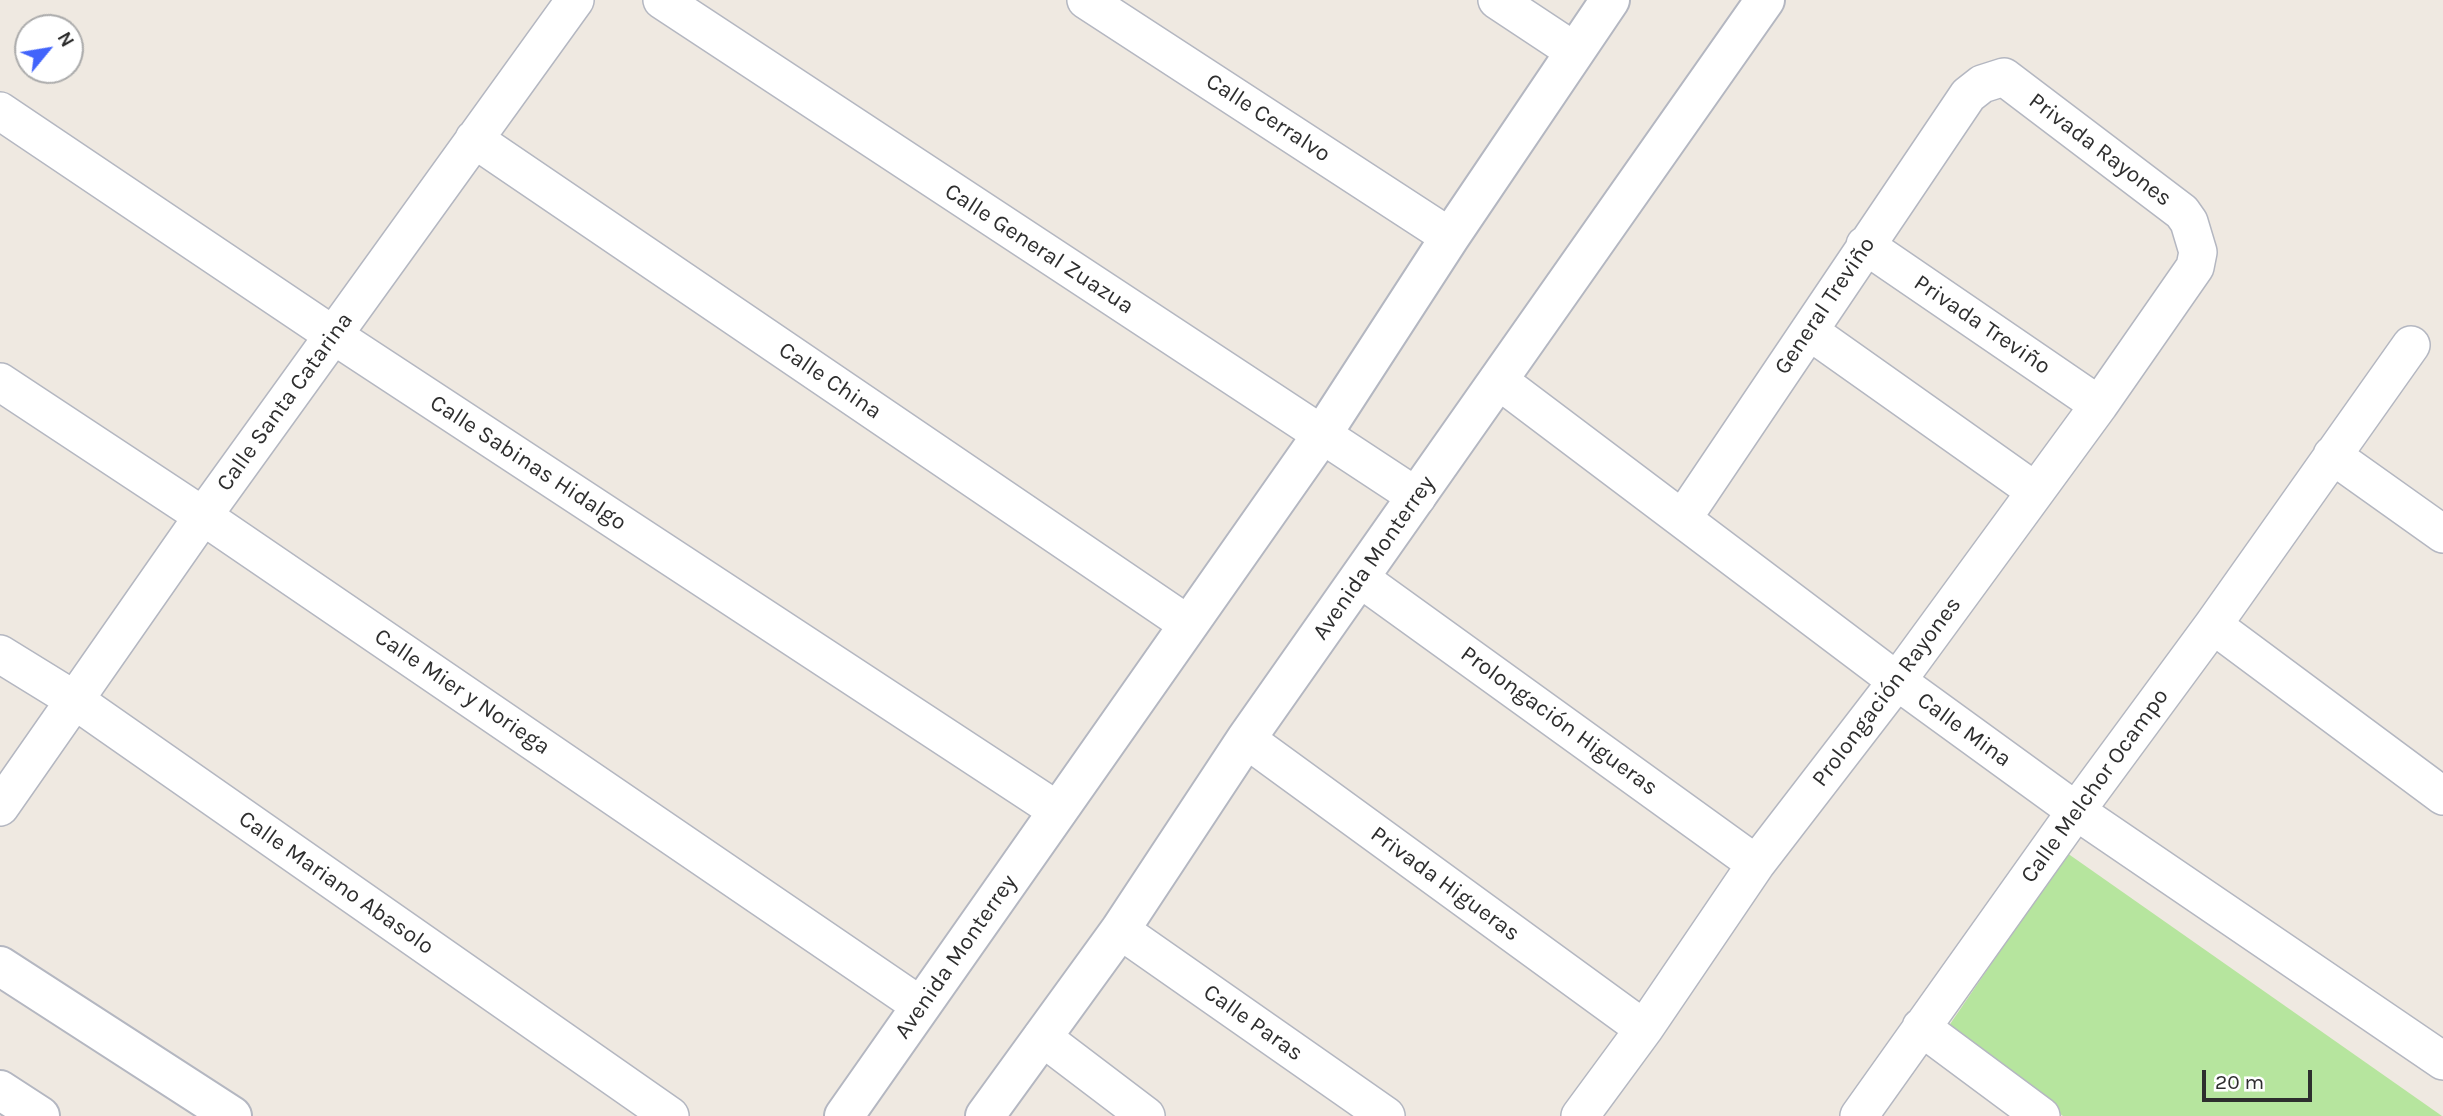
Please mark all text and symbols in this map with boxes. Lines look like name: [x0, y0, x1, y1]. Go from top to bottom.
north arrow: [14, 14, 84, 84]
text: N: [53, 28, 78, 51]
street label: Calle Cerralvo: [1201, 68, 1335, 168]
street label: Privada Rayones: [2023, 87, 2177, 213]
street label: Calle General Zuazua: [939, 178, 1139, 320]
street label: General Treviño: [1769, 232, 1881, 380]
street label: Privada Treviño: [1909, 269, 2055, 381]
street label: Calle Santa Catarina: [211, 307, 359, 497]
street label: Calle China: [773, 336, 887, 426]
street label: Calle Sabinas Hidalgo: [425, 389, 631, 537]
street label: Avenida Monterrey: [1307, 471, 1441, 645]
street label: Prolongación Rayones: [1807, 592, 1967, 792]
street label: Calle Mier y Noriega: [369, 623, 555, 761]
street label: Prolongación Higueras: [1455, 640, 1663, 802]
street label: Calle Melchor Ocampo: [2015, 683, 2175, 889]
street label: Calle Mina: [1911, 687, 2017, 773]
street label: Calle Mariano Abasolo: [233, 805, 439, 961]
street label: Privada Higueras: [1365, 821, 1525, 947]
street label: Avenida Monterrey: [889, 870, 1023, 1044]
street label: Calle Paras: [1198, 979, 1308, 1067]
scale bar: [2205, 1056, 2315, 1100]
text: 20 m: [2215, 1070, 2264, 1094]

